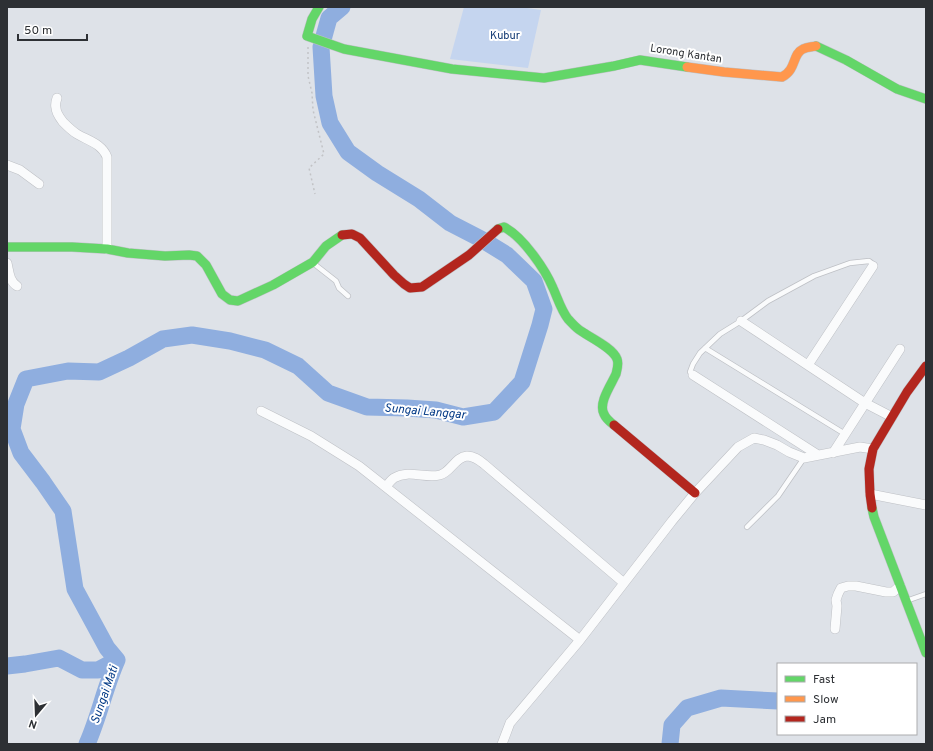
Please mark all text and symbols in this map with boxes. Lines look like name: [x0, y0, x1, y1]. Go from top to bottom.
scale bar: [18, 16, 87, 42]
text: 50 m: [24, 23, 52, 39]
park label: Kubur: [490, 29, 521, 43]
street label: Lorong Kantan: [649, 41, 723, 67]
water label: Sungai Langgar: [384, 400, 468, 424]
water label: Sungai Mati: [88, 663, 123, 726]
legend: [777, 663, 917, 735]
text: Fast: [813, 672, 835, 688]
text: Slow: [813, 692, 839, 708]
north arrow: [16, 695, 56, 735]
text: Jam: [813, 712, 836, 728]
text: N: [27, 716, 39, 731]

